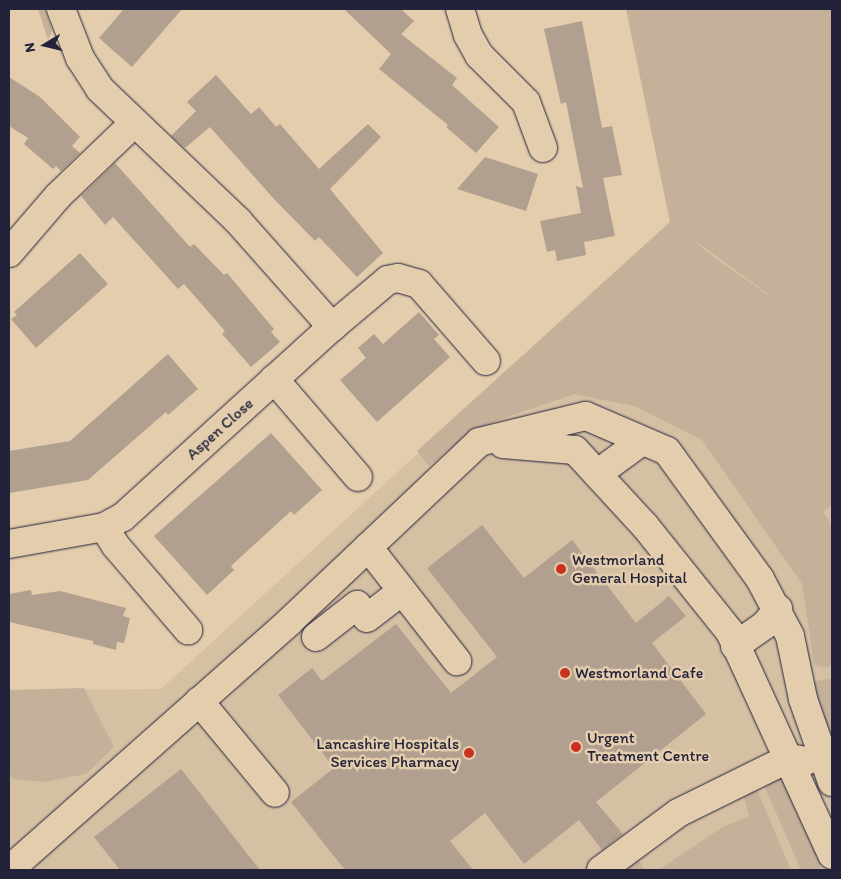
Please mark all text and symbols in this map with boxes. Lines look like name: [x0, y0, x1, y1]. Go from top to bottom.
north arrow: [20, 20, 70, 70]
text: N: [21, 41, 39, 53]
street label: Aspen Close: [183, 394, 257, 464]
place label: Westmorland General Hospital: [572, 550, 687, 588]
marker: Westmorland General Hospital: [554, 562, 568, 576]
place label: Westmorland Cafe: [575, 663, 703, 683]
marker: Westmorland Cafe: [559, 667, 571, 679]
place label: Urgent Treatment Centre: [587, 728, 709, 766]
place label: Lancashire Hospitals Services Pharmacy: [317, 734, 459, 772]
marker: Urgent Treatment Centre: [569, 740, 583, 754]
marker: Lancashire Hospitals Services Pharmacy: [463, 747, 475, 759]

